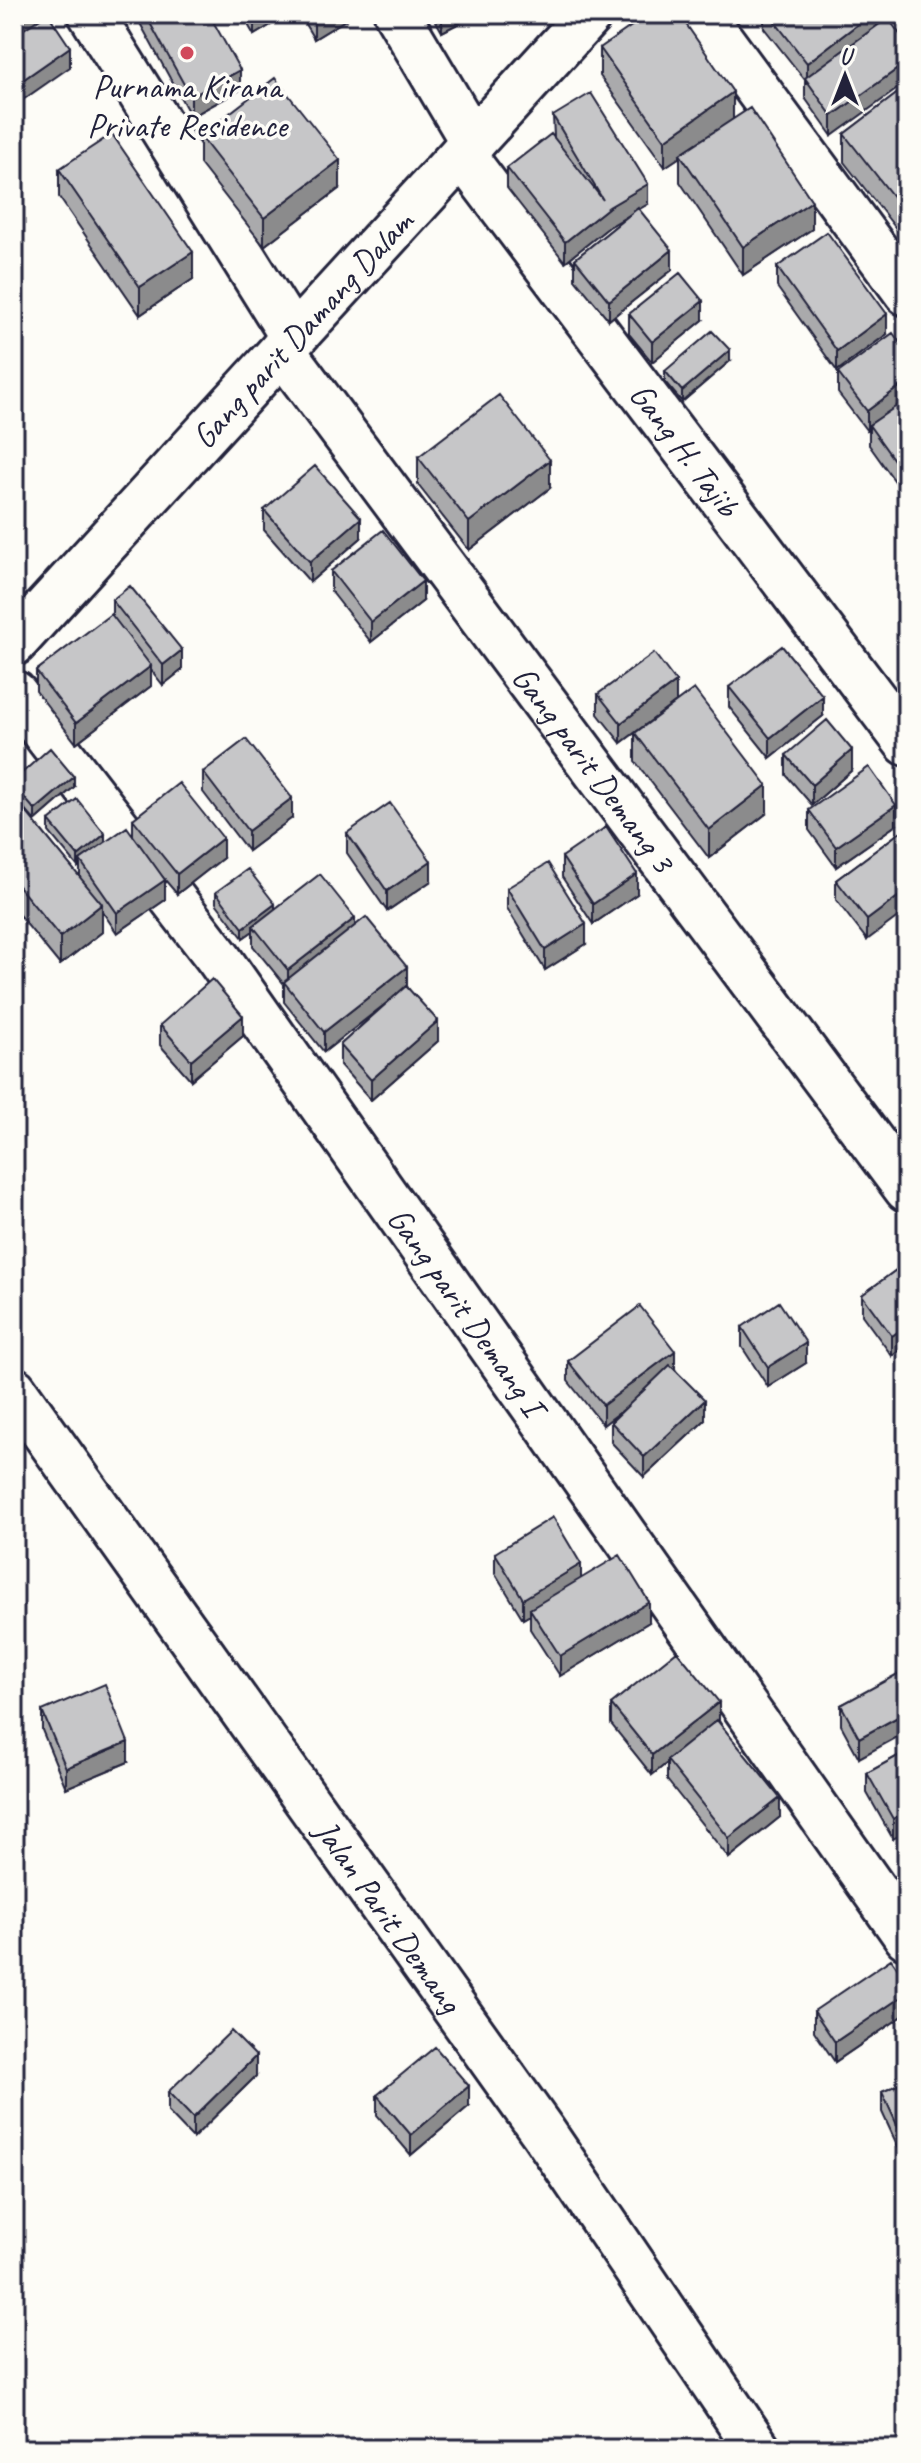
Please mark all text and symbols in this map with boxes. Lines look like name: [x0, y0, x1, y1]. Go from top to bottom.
north arrow: [805, 36, 885, 116]
text: U: [840, 43, 855, 71]
marker: Purnama Kirana Private Residence: [178, 44, 196, 62]
place label: Purnama Kirana Private Residence: [87, 65, 290, 147]
street label: Gang parit Damang Dalam: [182, 199, 423, 457]
street label: Gang H. Tajib: [621, 374, 751, 526]
street label: Gang parit Demang 3: [503, 657, 686, 882]
street label: Gang parit Demang I: [379, 1198, 559, 1429]
street label: Jalan Parit Demang: [304, 1809, 474, 2023]

